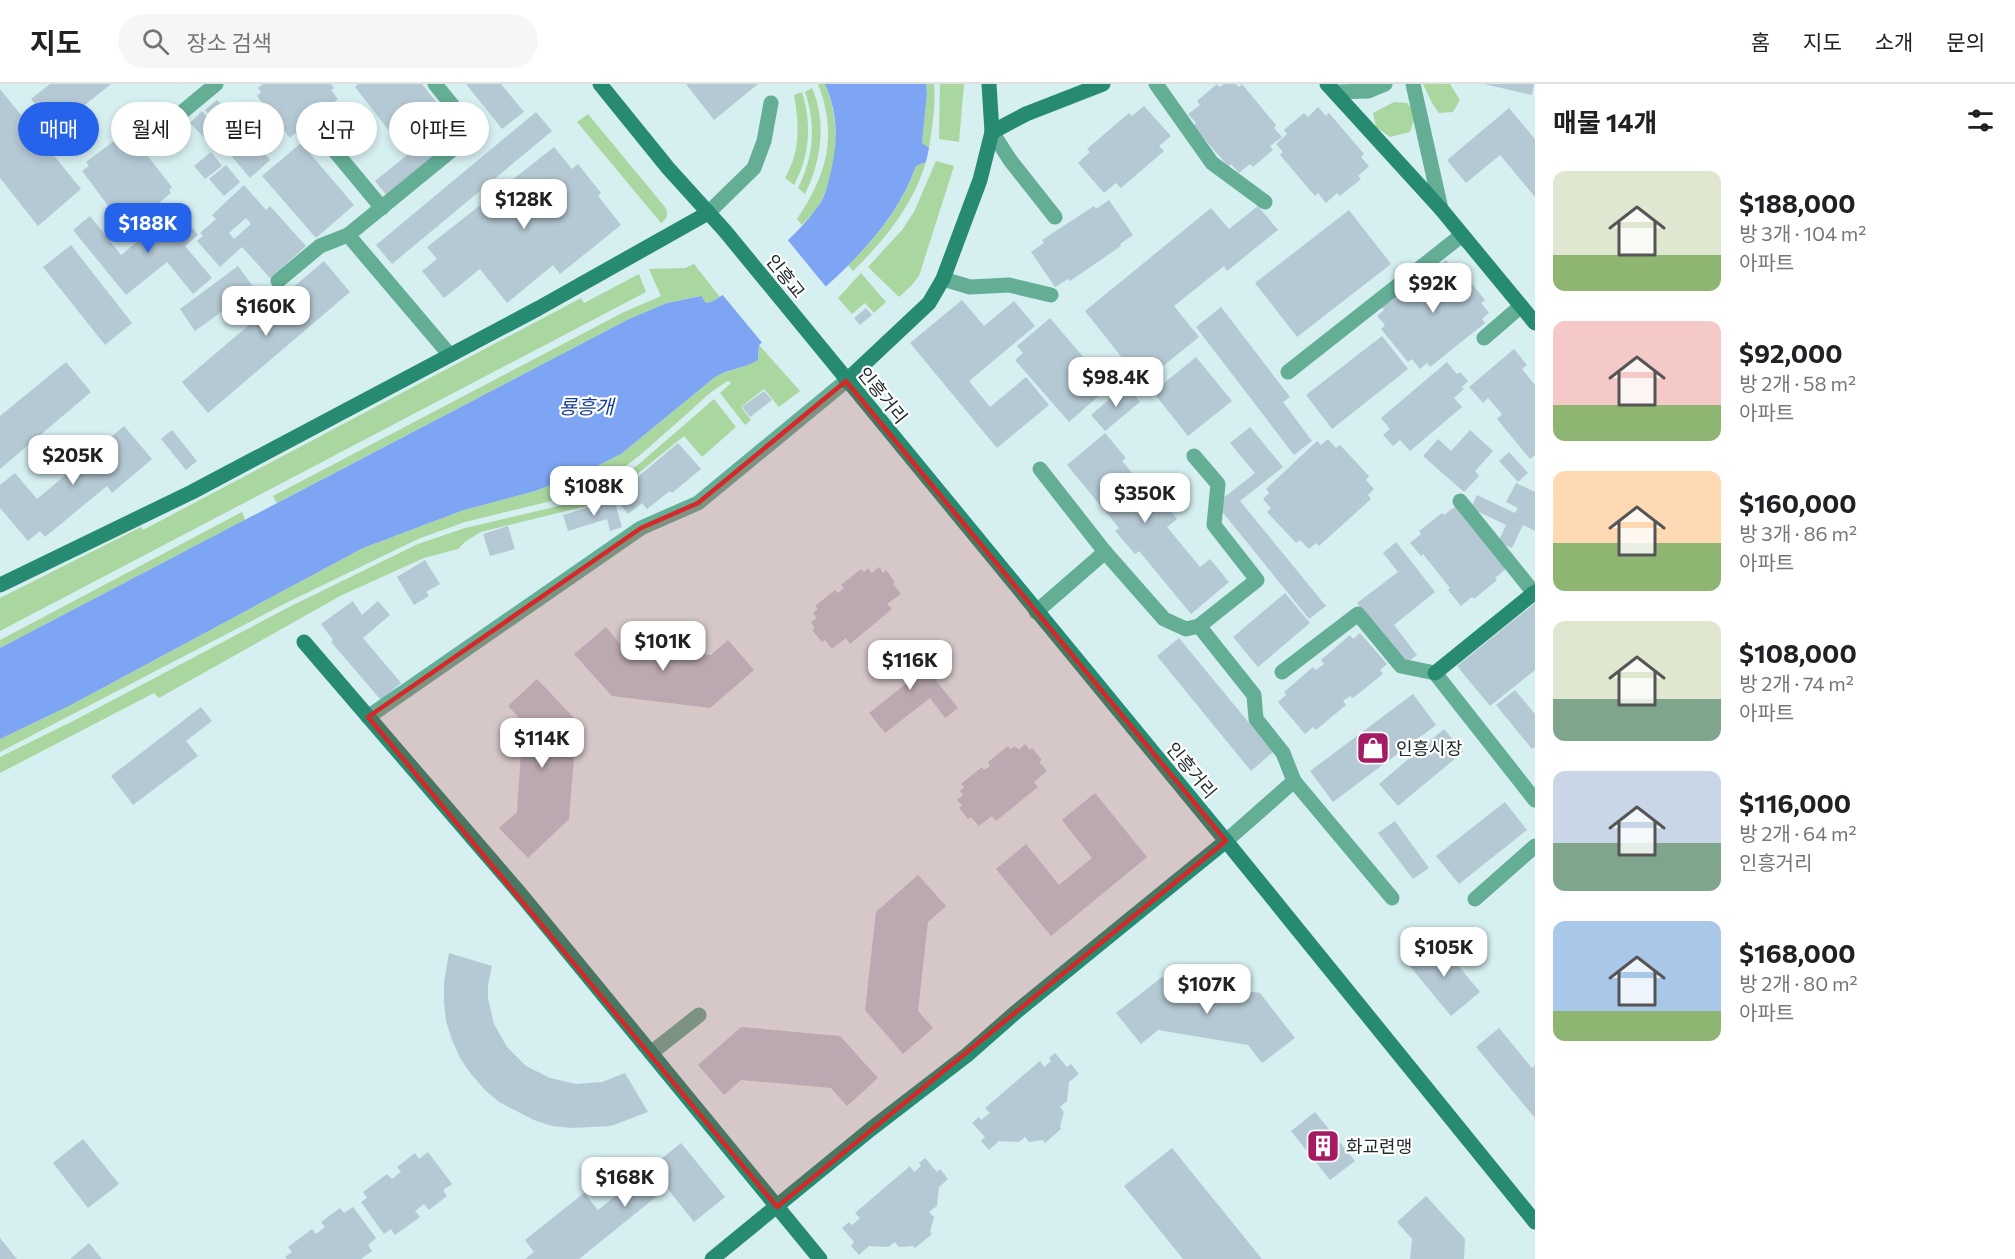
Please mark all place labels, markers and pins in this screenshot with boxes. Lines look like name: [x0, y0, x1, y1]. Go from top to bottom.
pin: $128K: [482, 179, 566, 230]
pin: $188K: [106, 203, 190, 254]
pin: $92K: [1397, 263, 1469, 314]
pin: $160K: [224, 286, 308, 337]
pin: $98.4K: [1067, 357, 1165, 408]
pin: $205K: [31, 435, 115, 486]
pin: $108K: [552, 466, 636, 517]
pin: $350K: [1103, 473, 1187, 524]
pin: $101K: [621, 621, 705, 672]
pin: $116K: [868, 640, 952, 691]
pin: $114K: [500, 718, 584, 769]
shop icon: 인흥시장: [1355, 730, 1391, 766]
place label: 인흥시장: [1396, 737, 1462, 759]
pin: $105K: [1402, 927, 1486, 978]
pin: $107K: [1165, 964, 1249, 1015]
building icon: 화교련맹: [1305, 1128, 1341, 1164]
place label: 화교련맹: [1346, 1135, 1412, 1157]
pin: $168K: [583, 1157, 667, 1208]

